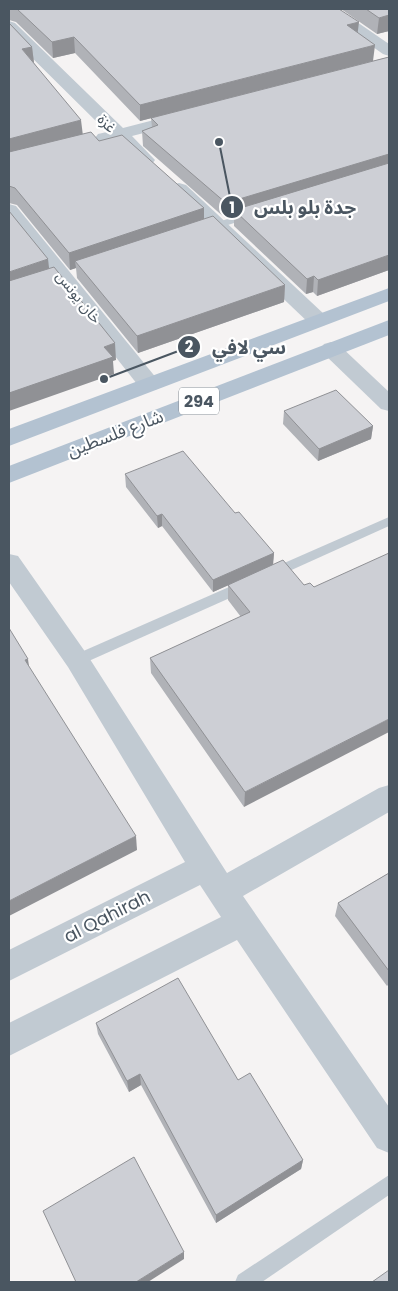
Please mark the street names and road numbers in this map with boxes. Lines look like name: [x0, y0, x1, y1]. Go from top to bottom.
street label: غزة: [93, 109, 121, 137]
street label: خان يونس: [51, 266, 107, 328]
road number: 294: [179, 388, 219, 414]
street label: شارع فلسطين: [63, 403, 167, 465]
street label: al Qahirah: [59, 884, 155, 948]

